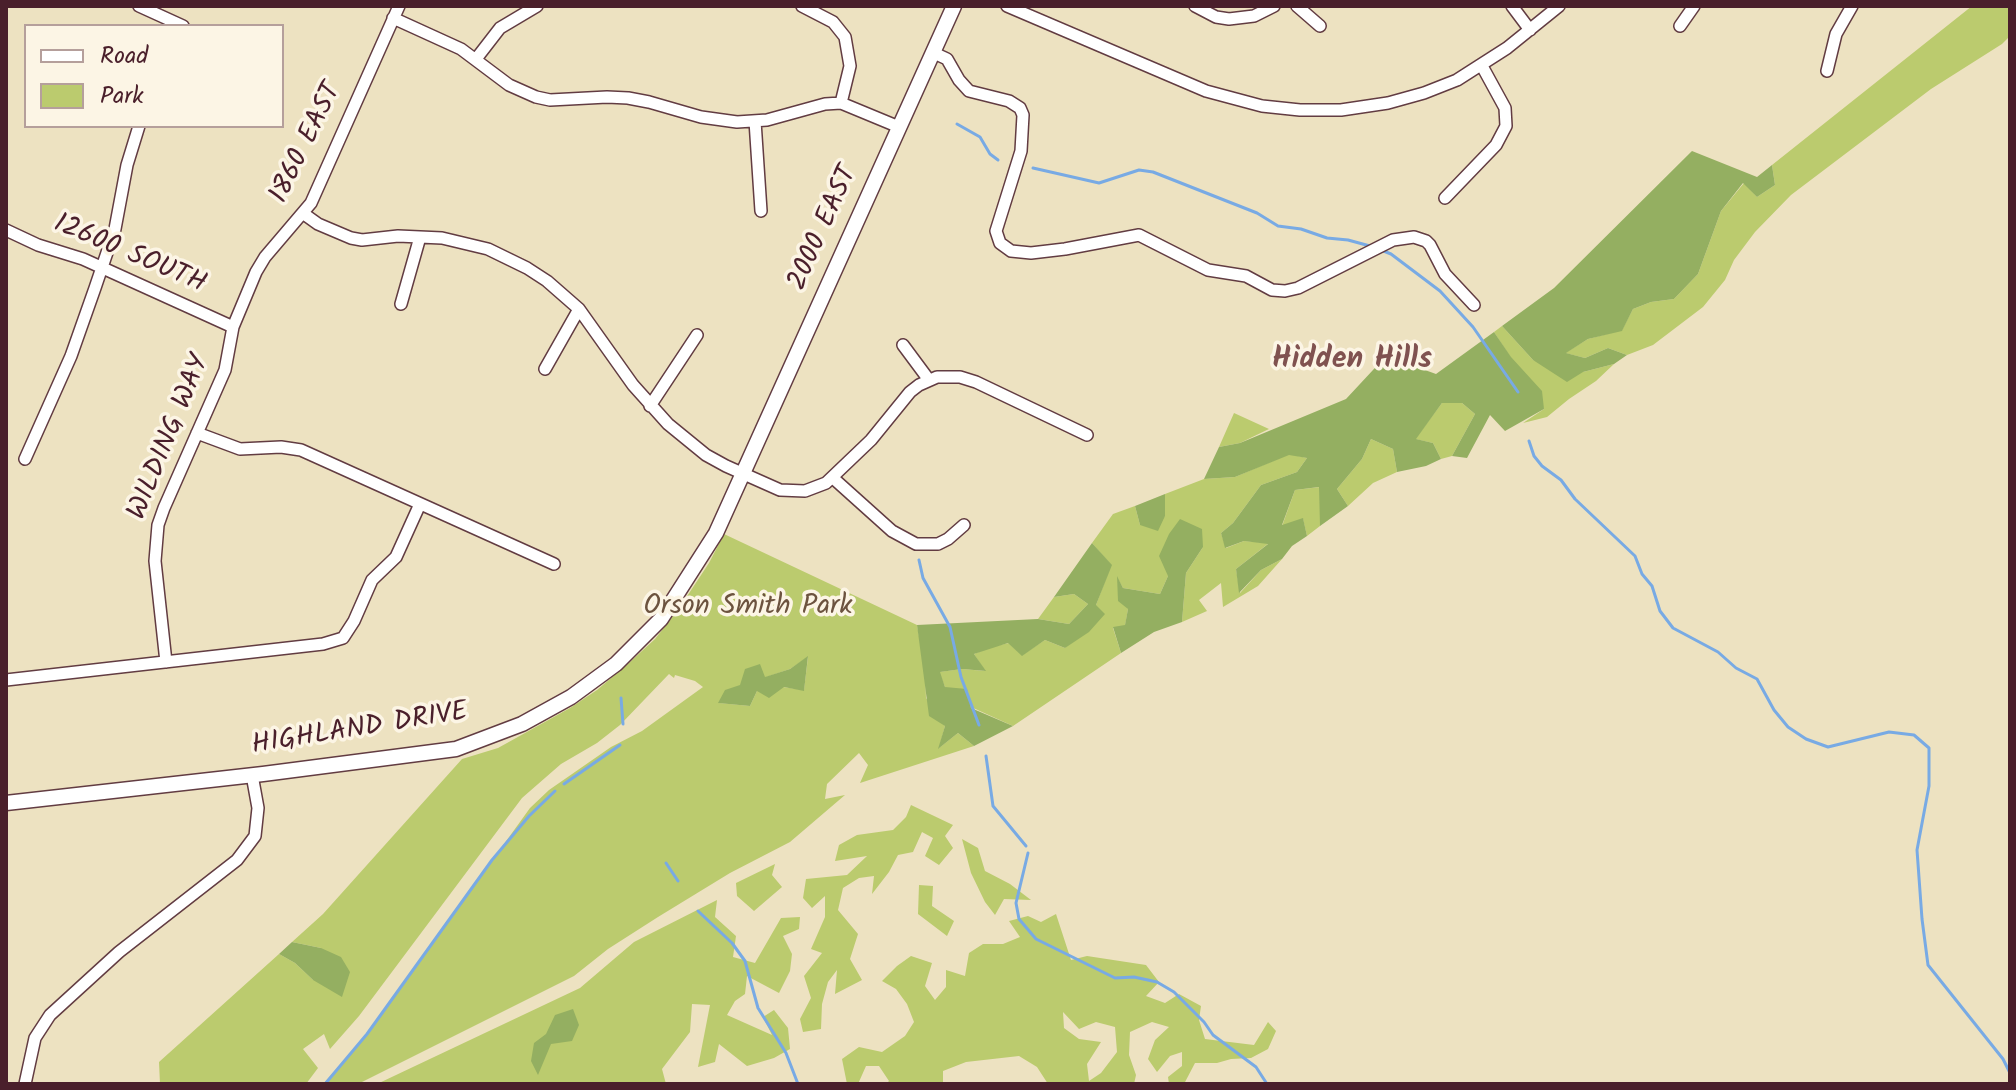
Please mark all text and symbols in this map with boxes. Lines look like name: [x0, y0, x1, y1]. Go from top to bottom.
legend: [24, 24, 284, 128]
text: Road: [100, 37, 148, 76]
text: Park: [100, 77, 144, 116]
street label: 1860 EAST: [264, 78, 352, 210]
street label: 2000 EAST: [783, 162, 867, 296]
street label: 12600 SOUTH: [48, 209, 210, 303]
district label: Hidden Hills: [1272, 344, 1432, 380]
street label: WILDING WAY: [123, 351, 219, 525]
park label: Orson Smith Park: [644, 591, 852, 625]
street label: HIGHLAND DRIVE: [250, 697, 470, 765]

